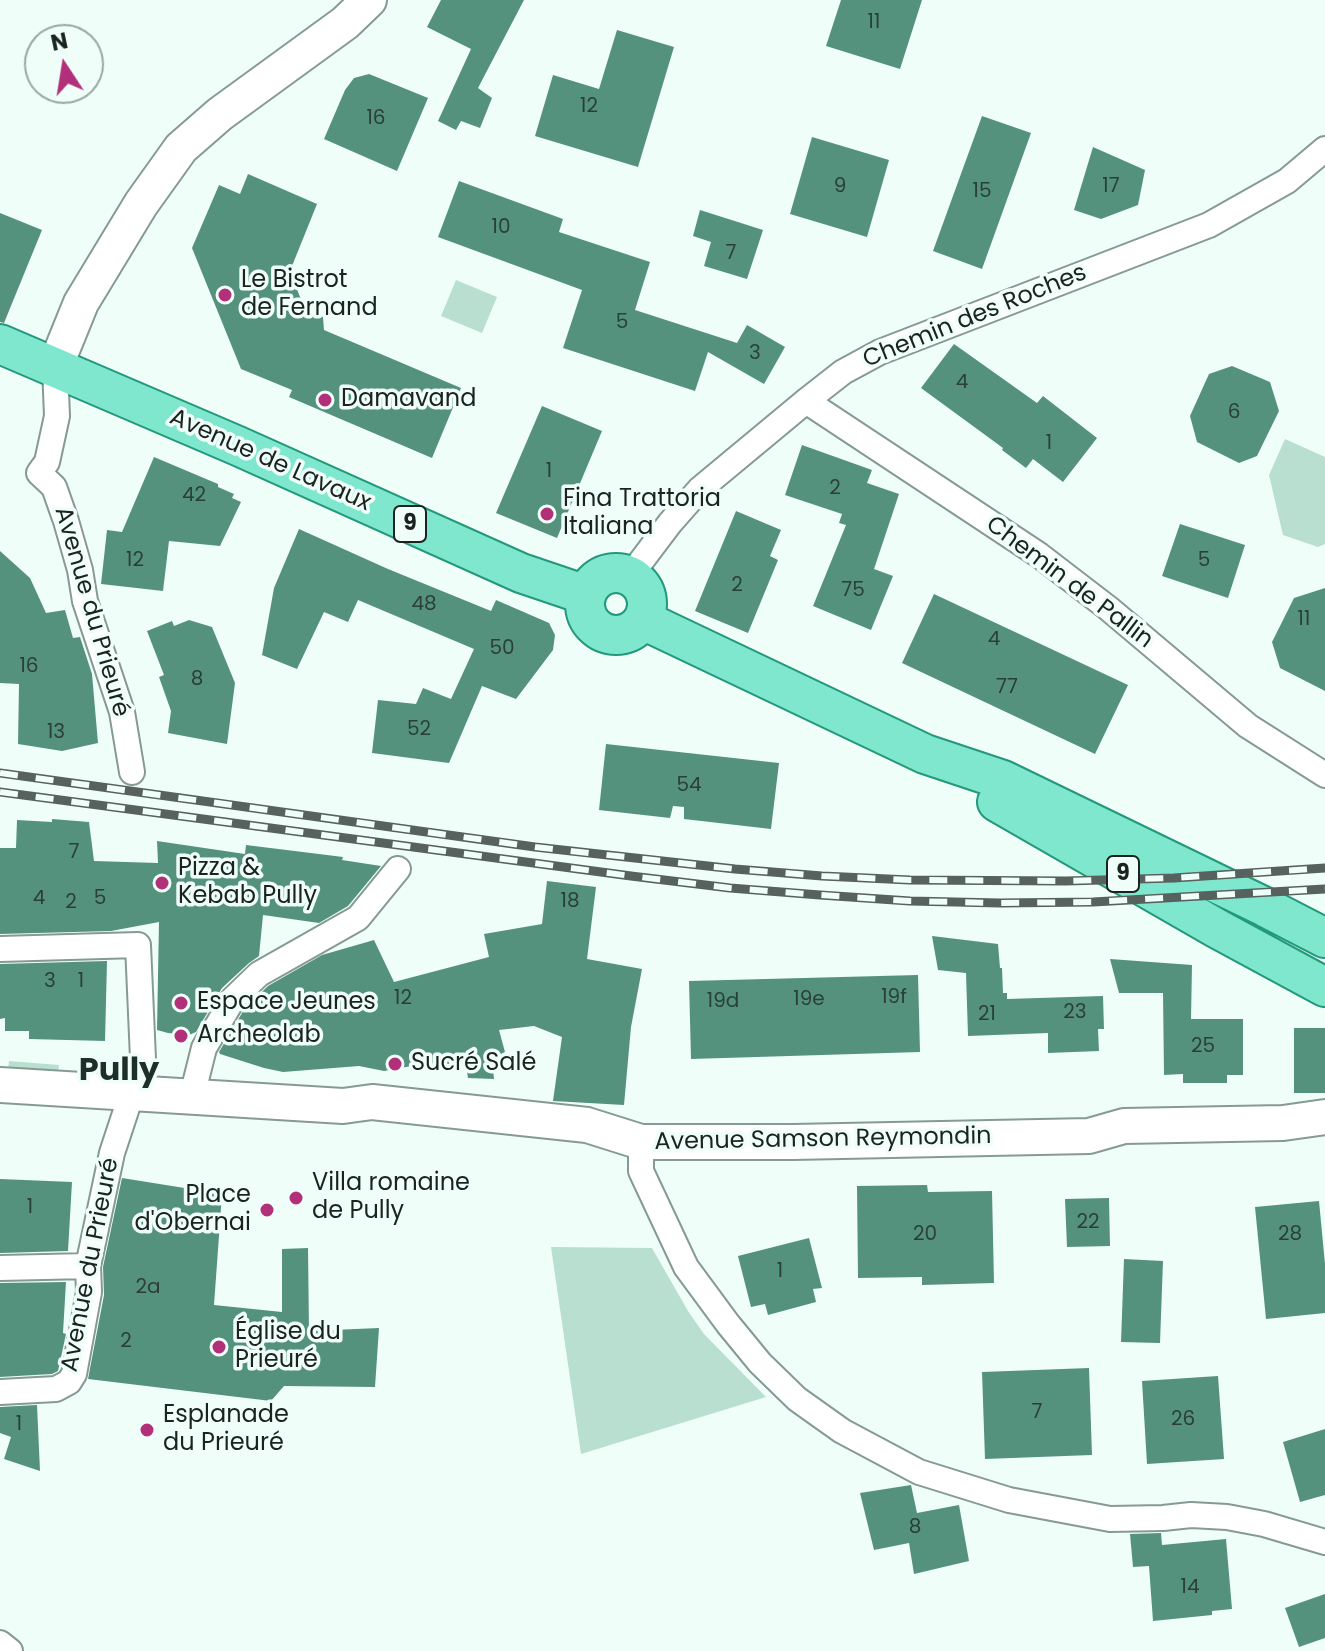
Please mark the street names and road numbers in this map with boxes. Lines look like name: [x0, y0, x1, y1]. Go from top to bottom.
street label: Chemin des Roches: [859, 259, 1091, 375]
street label: Avenue de Lavaux: [165, 404, 375, 518]
street label: Avenue du Prieuré: [47, 504, 135, 720]
road number: 9: [394, 506, 426, 542]
street label: Chemin de Pallin: [980, 511, 1158, 655]
road number: 9: [1107, 856, 1139, 892]
street label: Avenue Samson Reymondin: [654, 1123, 992, 1157]
street label: Avenue du Prieuré: [56, 1156, 126, 1374]

